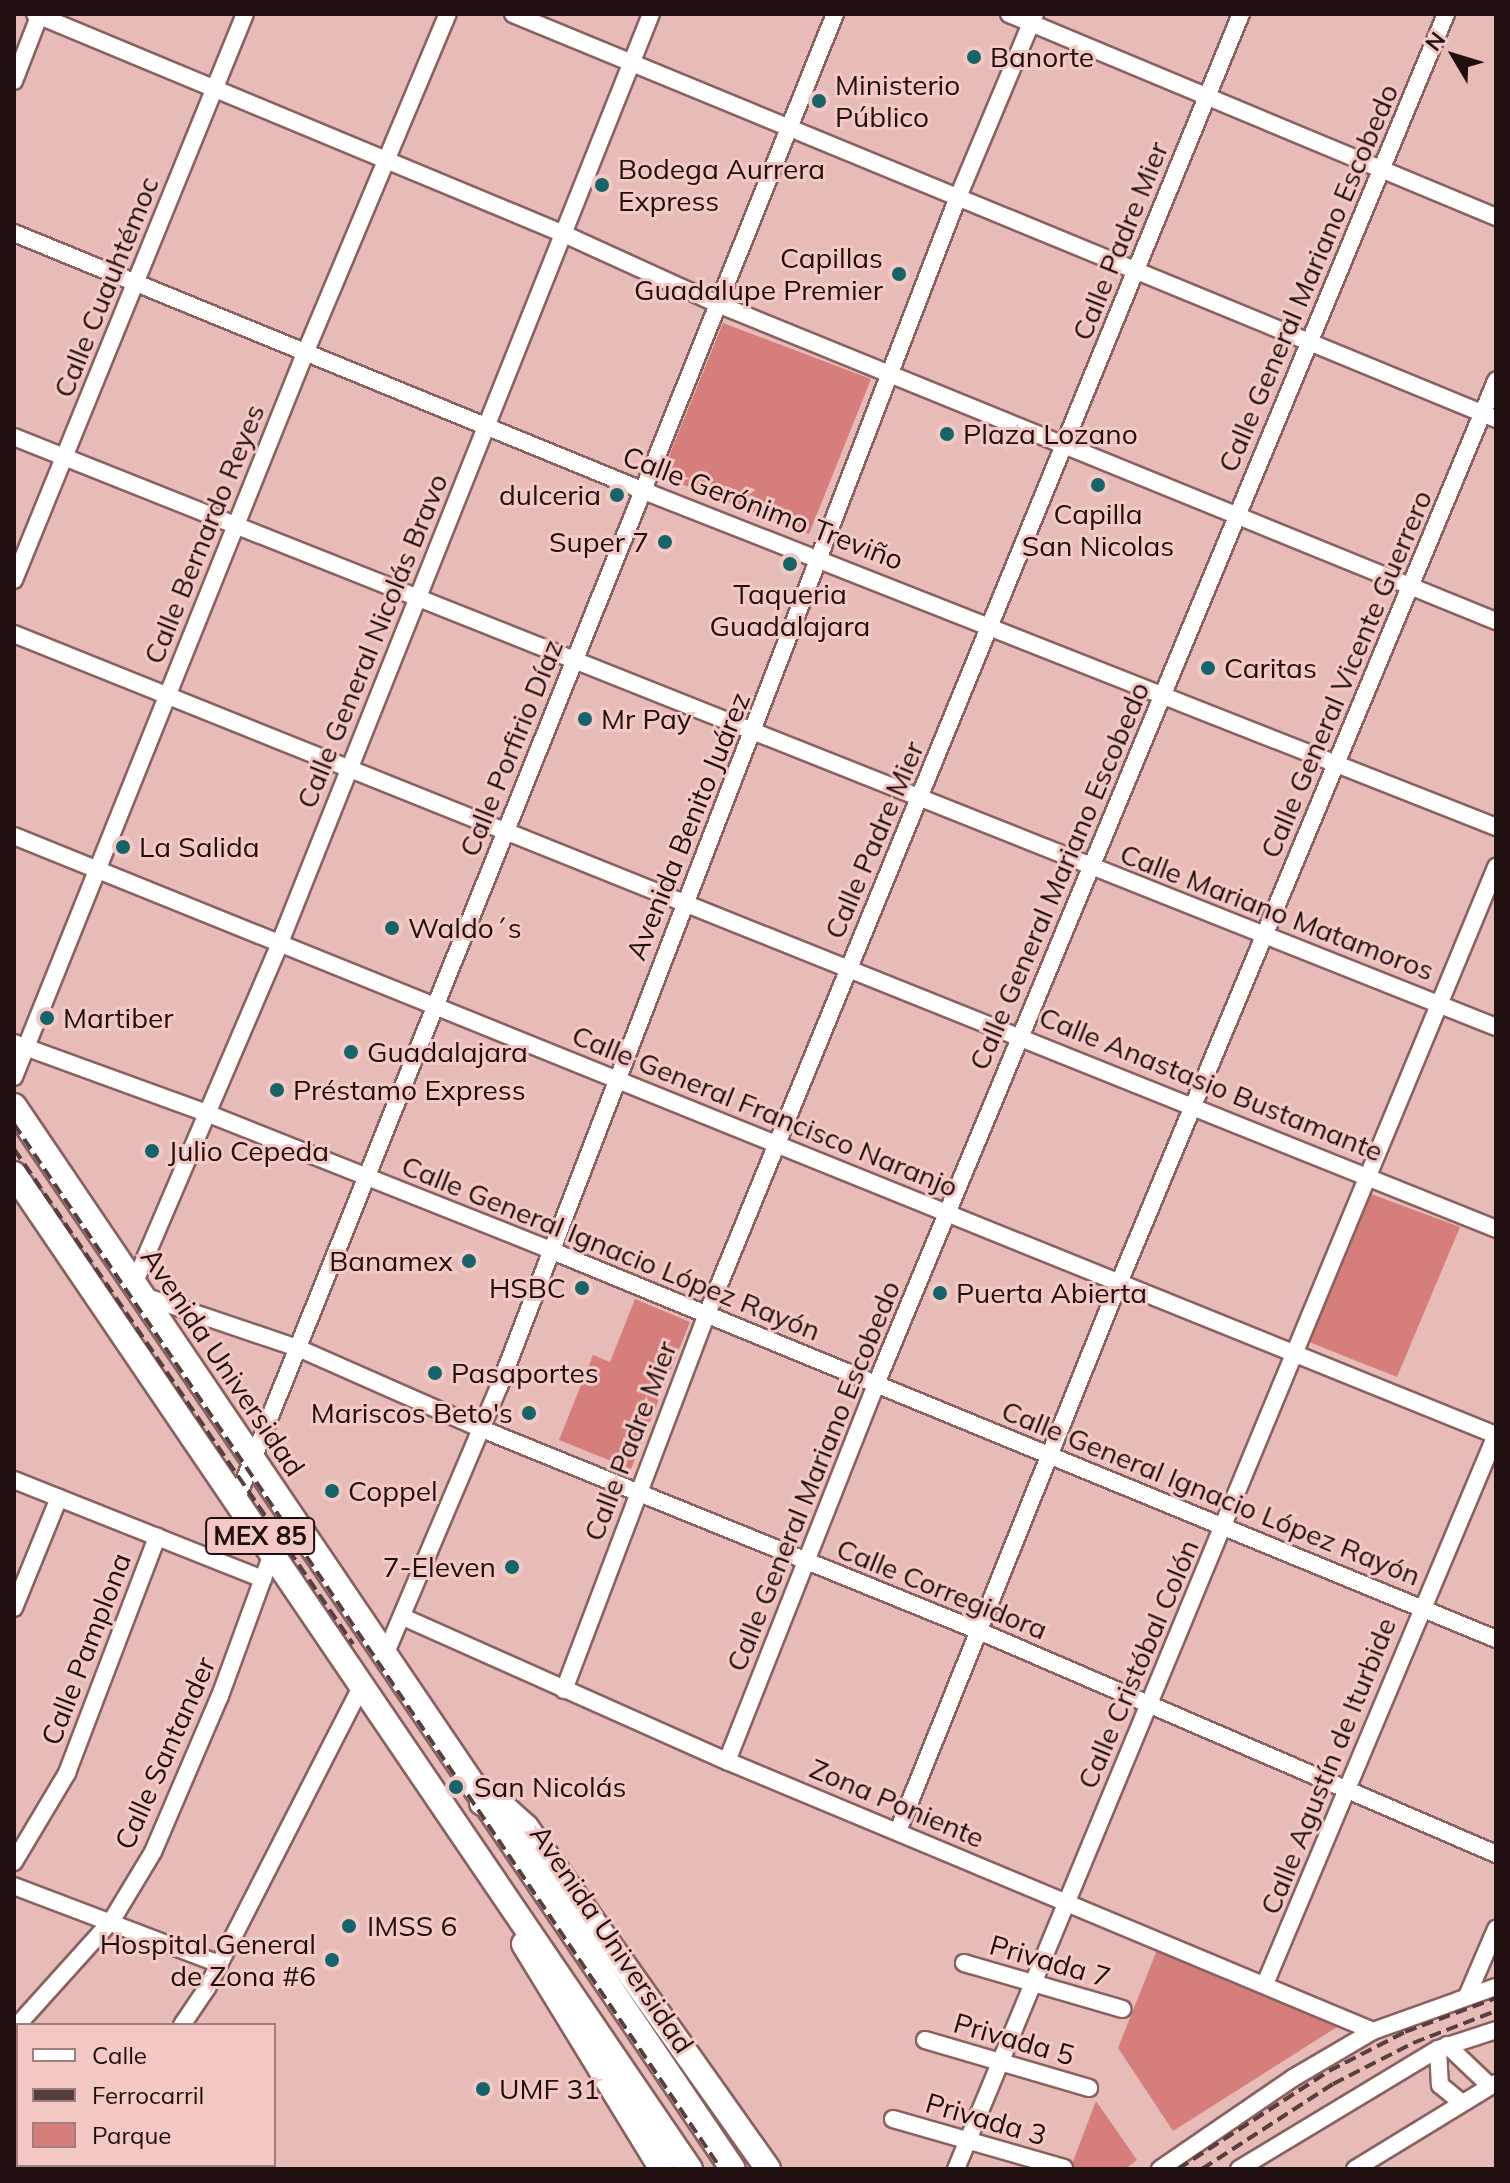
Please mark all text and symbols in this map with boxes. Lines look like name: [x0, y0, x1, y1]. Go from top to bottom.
north arrow: [1414, 16, 1494, 96]
text: N: [1419, 26, 1451, 56]
place label: Banorte: [990, 40, 1094, 74]
marker: Banorte: [965, 48, 983, 66]
place label: Ministerio Público: [835, 68, 960, 134]
street label: Calle General Mariano Escobedo: [1211, 79, 1405, 477]
marker: Ministerio Público: [810, 92, 828, 110]
street label: Calle Padre Mier: [1065, 137, 1175, 345]
place label: Bodega Aurrera Express: [618, 152, 825, 218]
street label: Calle Cuauhtémoc: [46, 172, 166, 402]
marker: Bodega Aurrera Express: [593, 176, 611, 194]
place label: Capillas Guadalupe Premier: [634, 241, 883, 307]
marker: Capillas Guadalupe Premier: [890, 265, 908, 283]
street label: Calle Bernardo Reyes: [137, 399, 271, 669]
place label: Plaza Lozano: [963, 417, 1138, 451]
marker: Plaza Lozano: [938, 425, 956, 443]
street label: Calle Gerónimo Treviño: [618, 439, 908, 577]
street label: Calle General Nicolás Bravo: [289, 469, 455, 813]
marker: Capilla San Nicolas: [1089, 476, 1107, 494]
place label: dulceria: [499, 478, 601, 512]
street label: Calle General Vicente Guerrero: [1253, 485, 1439, 863]
marker: dulceria: [608, 486, 626, 504]
place label: Capilla San Nicolas: [1022, 497, 1174, 563]
place label: Super 7: [549, 525, 649, 559]
marker: Super 7: [656, 533, 674, 551]
marker: Taqueria Guadalajara: [781, 555, 799, 573]
place label: Taqueria Guadalajara: [710, 577, 870, 643]
street label: Calle Porfirio Díaz: [452, 635, 570, 861]
place label: Caritas: [1224, 651, 1317, 685]
marker: Caritas: [1199, 659, 1217, 677]
street label: Calle General Mariano Escobedo: [962, 677, 1156, 1075]
street label: Avenida Benito Juárez: [619, 687, 757, 965]
place label: Mr Pay: [601, 702, 692, 736]
marker: Mr Pay: [576, 710, 594, 728]
street label: Calle Padre Mier: [817, 736, 931, 944]
place label: La Salida: [139, 830, 260, 864]
street label: Calle Mariano Matamoros: [1115, 837, 1439, 987]
marker: La Salida: [114, 838, 132, 856]
place label: Waldo´s: [408, 911, 522, 945]
marker: Waldo´s: [383, 919, 401, 937]
street label: Calle Anastasio Bustamante: [1034, 1000, 1388, 1168]
place label: Martiber: [63, 1001, 173, 1035]
marker: Martiber: [38, 1009, 56, 1027]
street label: Calle General Francisco Naranjo: [567, 1018, 963, 1204]
place label: Guadalajara: [367, 1035, 528, 1069]
marker: Guadalajara: [342, 1043, 360, 1061]
place label: Préstamo Express: [293, 1073, 526, 1107]
marker: Préstamo Express: [268, 1081, 286, 1099]
place label: Julio Cepeda: [168, 1134, 329, 1168]
marker: Julio Cepeda: [143, 1142, 161, 1160]
street label: Calle General Ignacio López Rayón: [397, 1148, 825, 1348]
street label: Avenida Universidad: [134, 1241, 312, 1483]
place label: Banamex: [329, 1244, 453, 1278]
marker: Banamex: [460, 1252, 478, 1270]
place label: HSBC: [489, 1271, 566, 1305]
street label: Calle General Mariano Escobedo: [719, 1276, 907, 1676]
place label: Puerta Abierta: [956, 1276, 1147, 1310]
marker: HSBC: [573, 1279, 591, 1297]
marker: Puerta Abierta: [931, 1284, 949, 1302]
street label: Calle Padre Mier: [576, 1336, 684, 1546]
place label: Pasaportes: [451, 1356, 599, 1390]
marker: Pasaportes: [426, 1364, 444, 1382]
street label: Calle General Ignacio López Rayón: [997, 1393, 1425, 1593]
place label: Mariscos Beto's: [311, 1396, 513, 1430]
marker: Mariscos Beto's: [520, 1404, 538, 1422]
place label: Coppel: [348, 1474, 438, 1508]
marker: Coppel: [323, 1482, 341, 1500]
road number: MEX 85: [204, 1514, 316, 1558]
street label: Calle Corregidora: [832, 1531, 1052, 1647]
street label: Calle Cristóbal Colón: [1070, 1534, 1206, 1794]
street label: Calle Pamplona: [34, 1548, 138, 1750]
place label: 7-Eleven: [383, 1550, 496, 1584]
marker: 7-Eleven: [503, 1558, 521, 1576]
street label: Calle Agustín de Iturbide: [1253, 1613, 1403, 1919]
street label: Calle Santander: [108, 1652, 222, 1854]
street label: Zona Poniente: [805, 1751, 989, 1855]
place label: San Nicolás: [474, 1770, 626, 1804]
marker: San Nicolás: [445, 1776, 467, 1798]
street label: Avenida Universidad: [523, 1818, 701, 2060]
place label: IMSS 6: [367, 1909, 457, 1943]
marker: IMSS 6: [338, 1915, 360, 1937]
place label: Hospital General de Zona #6: [100, 1927, 316, 1993]
street label: Privada 7: [986, 1928, 1114, 1994]
marker: Hospital General de Zona #6: [323, 1951, 341, 1969]
street label: Privada 5: [950, 2006, 1078, 2072]
legend: [16, 2023, 276, 2167]
text: Calle: [92, 2040, 147, 2070]
place label: UMF 31: [499, 2072, 600, 2106]
text: Ferrocarril: [92, 2080, 204, 2110]
marker: UMF 31: [474, 2080, 492, 2098]
street label: Privada 3: [922, 2086, 1050, 2152]
text: Parque: [92, 2120, 171, 2150]

